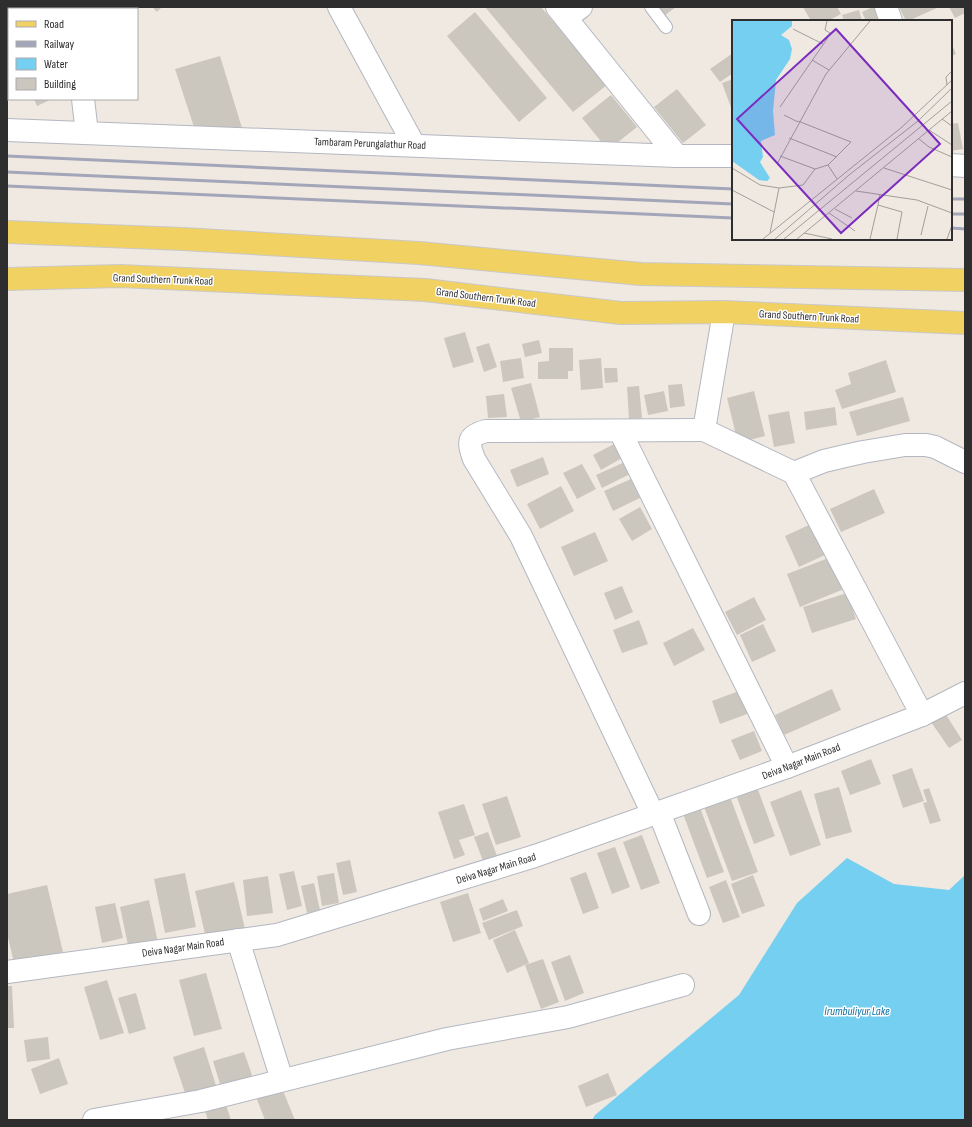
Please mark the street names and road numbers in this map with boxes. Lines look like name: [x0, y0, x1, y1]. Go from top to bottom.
street label: Tambaram Perungalathur Road: [314, 135, 427, 152]
street label: Grand Southern Trunk Road: [113, 271, 214, 288]
street label: Grand Southern Trunk Road: [435, 285, 537, 310]
street label: Grand Southern Trunk Road: [759, 307, 860, 326]
street label: Deiva Nagar Main Road: [760, 740, 843, 782]
street label: Deiva Nagar Main Road: [455, 850, 538, 887]
street label: Deiva Nagar Main Road: [141, 935, 225, 960]

